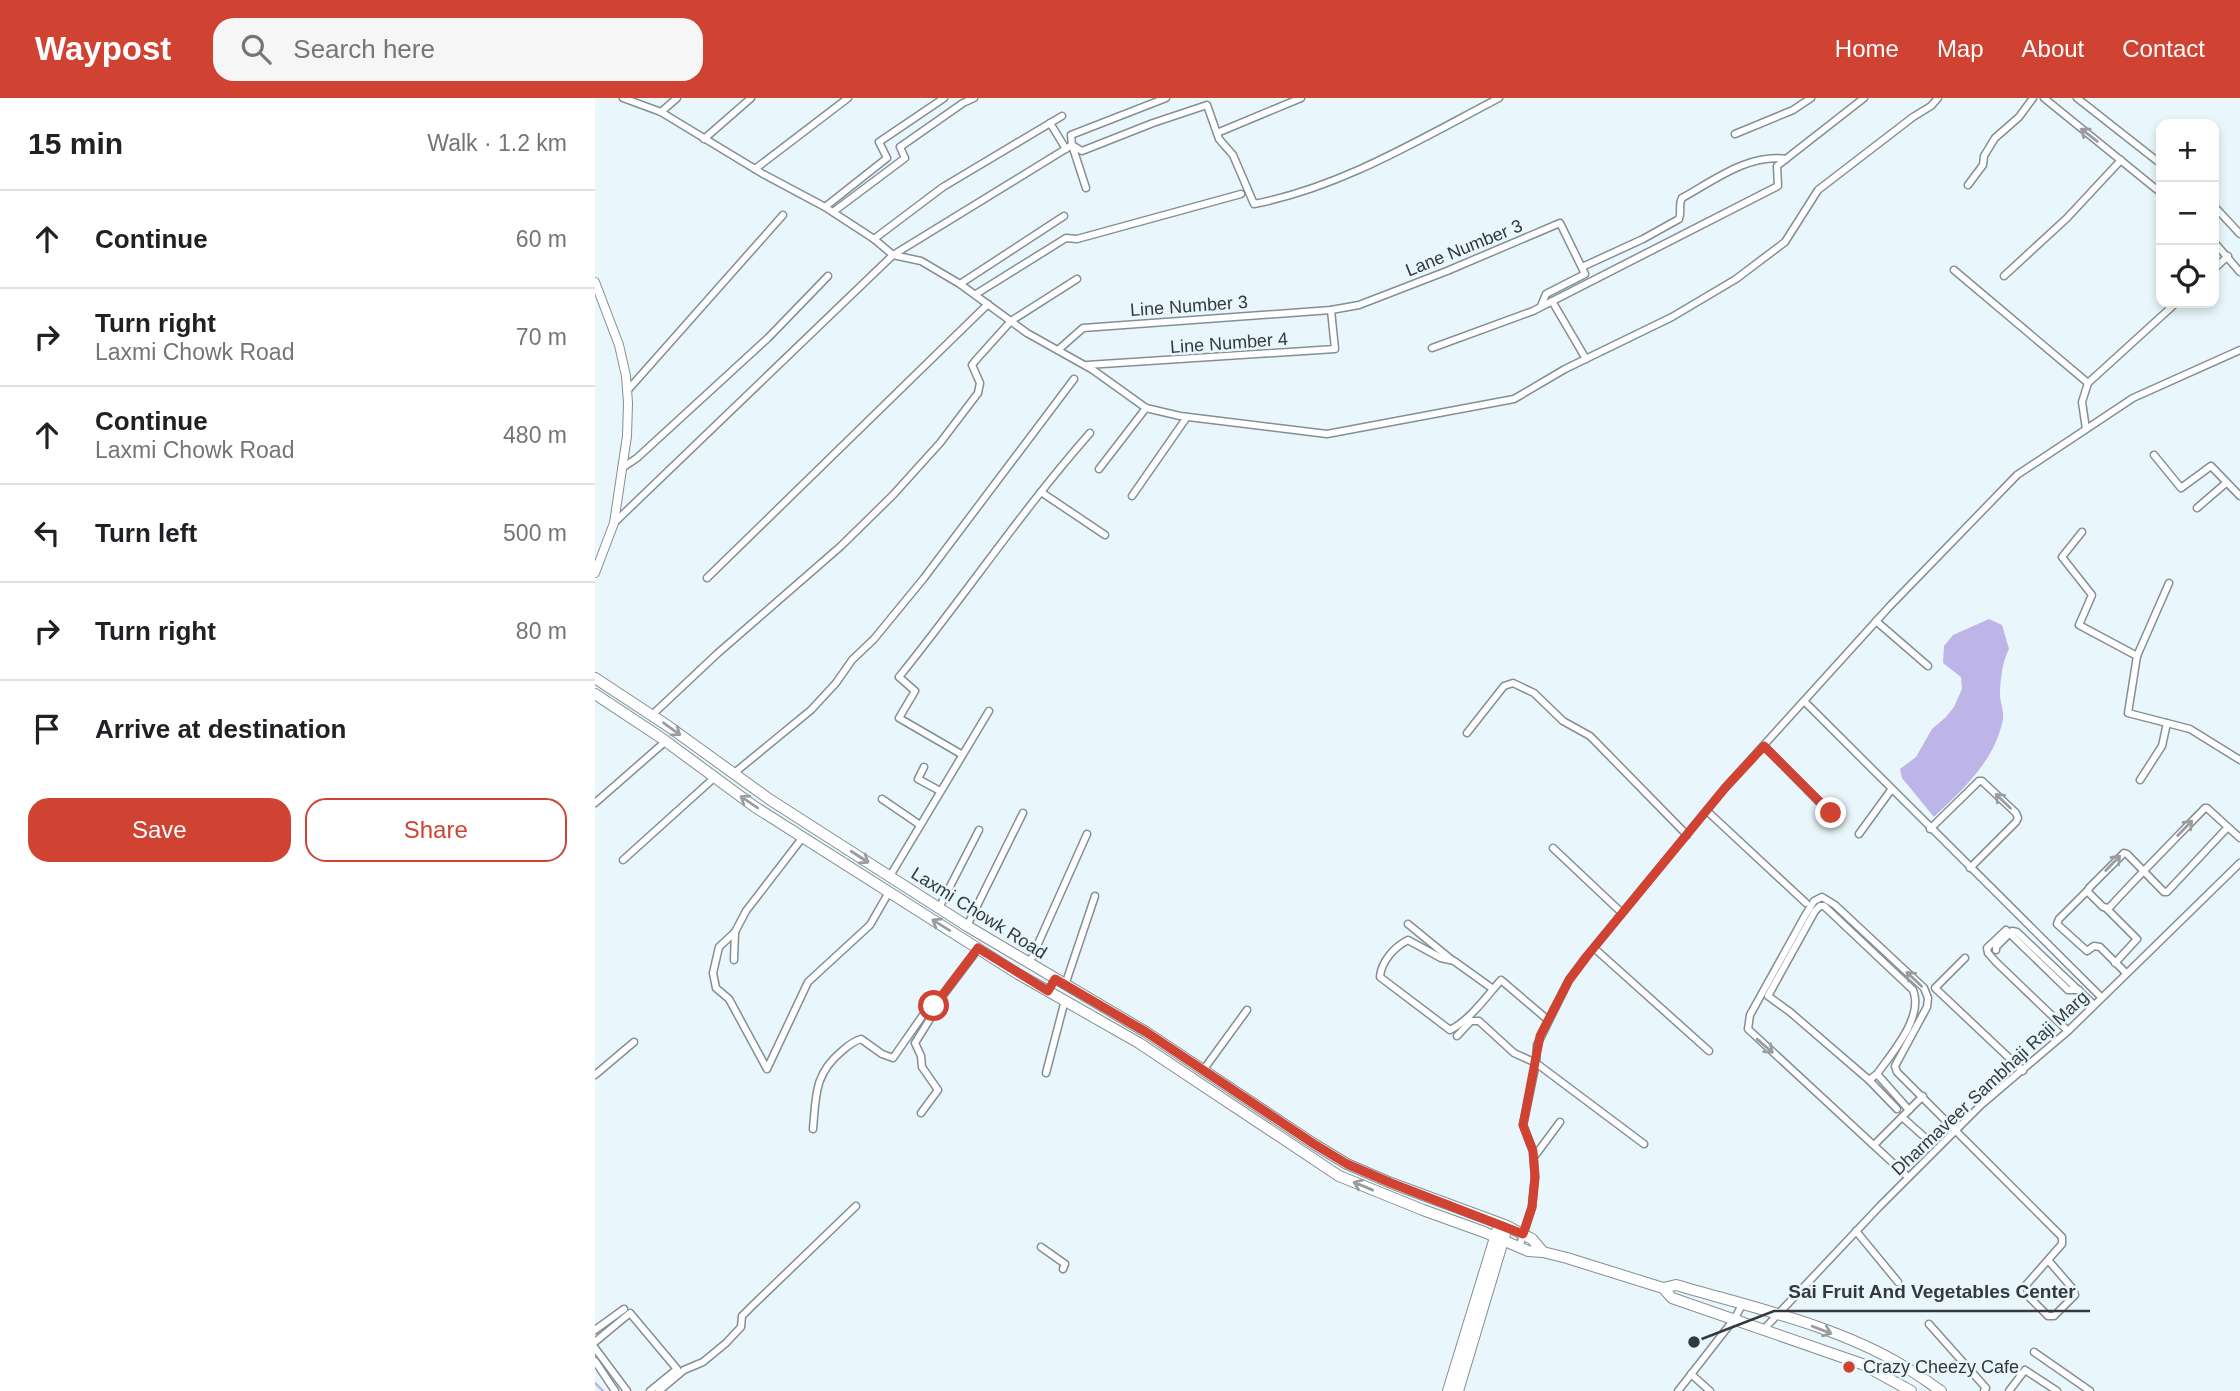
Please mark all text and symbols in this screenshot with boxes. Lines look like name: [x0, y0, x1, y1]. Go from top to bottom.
search box: [213, 18, 703, 81]
text: Waypost: [35, 30, 171, 67]
icon: search: [237, 30, 275, 68]
text: Search here: [293, 34, 435, 64]
text: Home: [1835, 35, 1899, 62]
text: Map: [1937, 35, 1984, 62]
text: About: [2022, 35, 2084, 62]
text: Contact: [2122, 35, 2205, 62]
map controls: [2156, 119, 2219, 308]
button: +: [2156, 119, 2219, 182]
text: 15 min: [28, 127, 123, 160]
one-way arrow: [2080, 127, 2099, 142]
text: Walk · 1.2 km: [427, 130, 567, 156]
button: −: [2156, 182, 2219, 245]
street label: Lane Number 3: [1403, 215, 1525, 281]
icon: ahead: [28, 220, 66, 258]
text: Continue: [95, 224, 208, 254]
text: 60 m: [516, 226, 567, 252]
button: locate: [2156, 245, 2219, 308]
street label: Line Number 3: [1129, 292, 1249, 320]
text: Turn right: [95, 308, 216, 338]
icon: right: [28, 318, 66, 356]
text: 70 m: [516, 324, 567, 350]
street label: Line Number 4: [1169, 329, 1289, 357]
text: Laxmi Chowk Road: [95, 339, 294, 365]
text: Continue: [95, 406, 208, 436]
icon: ahead: [28, 416, 66, 454]
text: 480 m: [503, 422, 567, 448]
text: Laxmi Chowk Road: [95, 437, 294, 463]
icon: left: [28, 514, 66, 552]
text: Turn left: [95, 518, 197, 548]
text: 500 m: [503, 520, 567, 546]
icon: right: [28, 612, 66, 650]
text: Turn right: [95, 616, 216, 646]
text: 80 m: [516, 618, 567, 644]
icon: arrive: [28, 710, 66, 748]
text: Arrive at destination: [95, 714, 346, 744]
one-way arrow: [662, 722, 681, 736]
one-way arrow: [1995, 792, 2012, 809]
one-way arrow: [740, 795, 759, 809]
route end: [1815, 797, 1846, 828]
button: Save: [28, 798, 291, 862]
button: Share: [305, 798, 567, 862]
one-way arrow: [2176, 820, 2193, 837]
one-way arrow: [850, 850, 869, 864]
one-way arrow: [2104, 855, 2121, 872]
street label: Laxmi Chowk Road: [908, 863, 1050, 963]
one-way arrow: [931, 917, 951, 931]
one-way arrow: [1906, 971, 1923, 988]
street label: Dharmaveer Sambhaji Raji Marg: [1888, 987, 2092, 1179]
route start: [918, 990, 949, 1021]
one-way arrow: [1756, 1038, 1774, 1054]
one-way arrow: [1352, 1179, 1374, 1192]
callout: Sai Fruit And Vegetables Center: [1774, 1271, 2090, 1311]
text: Sai Fruit And Vegetables Center: [1788, 1281, 2076, 1302]
one-way arrow: [1810, 1325, 1832, 1337]
place label: Crazy Cheezy Cafe: [1863, 1357, 2019, 1377]
marker: Crazy Cheezy Cafe: [1841, 1359, 1857, 1375]

